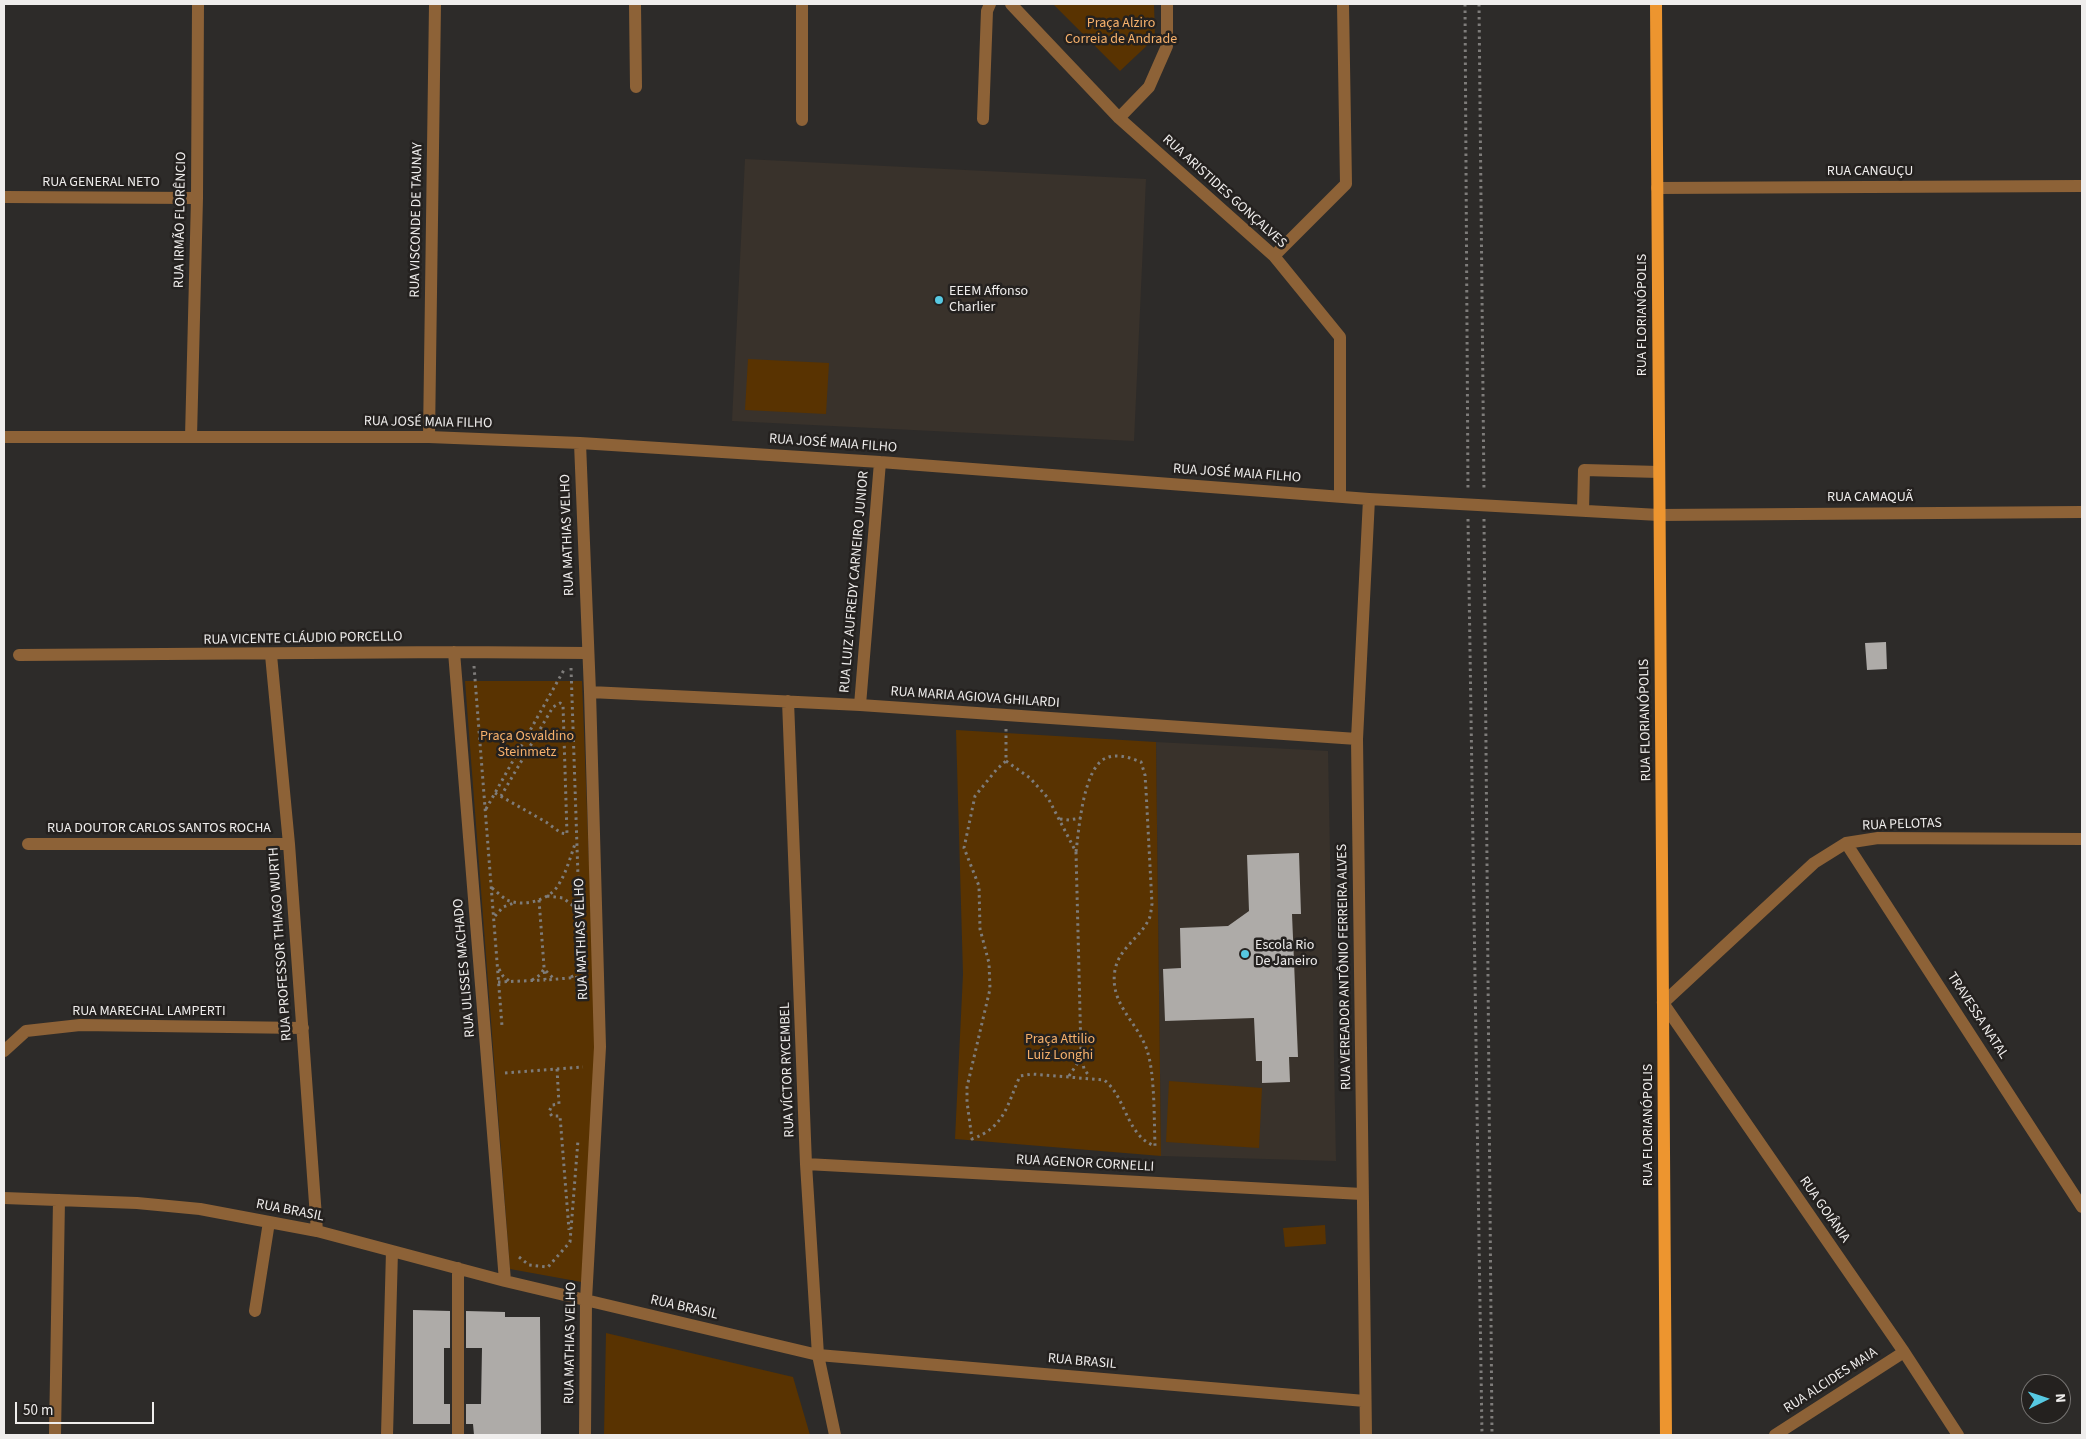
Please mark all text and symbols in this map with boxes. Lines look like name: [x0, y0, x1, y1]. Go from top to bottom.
park label: Praça Alziro Correia de Andrade: [1065, 16, 1177, 48]
street label: RUA ARISTIDES GONÇALVES: [1158, 132, 1290, 252]
street label: RUA VISCONDE DE TAUNAY: [407, 142, 427, 298]
street label: RUA IRMÃO FLORÊNCIO: [171, 152, 191, 288]
street label: RUA CANGUÇU: [1827, 164, 1913, 180]
street label: RUA GENERAL NETO: [42, 175, 160, 191]
street label: RUA FLORIANÓPOLIS: [1635, 254, 1651, 376]
place label: EEEM Affonso Charlier: [949, 284, 1028, 316]
marker: EEEM Affonso Charlier: [933, 294, 945, 306]
street label: RUA JOSÉ MAIA FILHO: [364, 413, 492, 433]
street label: RUA JOSÉ MAIA FILHO: [768, 431, 898, 457]
street label: RUA JOSÉ MAIA FILHO: [1172, 461, 1302, 487]
street label: RUA LUIZ AUFREDY CARNEIRO JUNIOR: [837, 470, 873, 694]
street label: RUA MATHIAS VELHO: [557, 474, 579, 596]
street label: RUA CAMAQUÃ: [1827, 490, 1913, 506]
street label: RUA VICENTE CLÁUDIO PORCELLO: [203, 629, 403, 649]
street label: RUA FLORIANÓPOLIS: [1637, 659, 1655, 781]
street label: RUA MARIA AGIOVA GHILARDI: [890, 684, 1060, 712]
park label: Praça Osvaldino Steinmetz: [480, 729, 574, 762]
street label: RUA PELOTAS: [1862, 815, 1942, 835]
street label: RUA DOUTOR CARLOS SANTOS ROCHA: [47, 821, 271, 837]
street label: RUA VEREADOR ANTÔNIO FERREIRA ALVES: [1334, 844, 1356, 1090]
street label: RUA PROFESSOR THIAGO WURTH: [266, 846, 296, 1042]
street label: RUA MATHIAS VELHO: [571, 878, 593, 1000]
street label: RUA ULISSES MACHADO: [451, 898, 479, 1038]
place label: Escola Rio De Janeiro: [1255, 938, 1317, 970]
marker: Escola Rio De Janeiro: [1239, 948, 1251, 960]
street label: TRAVESSA NATAL: [1943, 970, 2011, 1062]
street label: RUA VÍCTOR RYCEMBEL: [777, 1002, 799, 1138]
street label: RUA MARECHAL LAMPERTI: [72, 1004, 226, 1020]
park label: Praça Attilio Luiz Longhi: [1025, 1032, 1095, 1064]
street label: RUA FLORIANÓPOLIS: [1641, 1064, 1657, 1186]
street label: RUA AGENOR CORNELLI: [1015, 1152, 1155, 1176]
street label: RUA GOIÂNIA: [1795, 1174, 1853, 1246]
street label: RUA BRASIL: [255, 1196, 325, 1226]
street label: RUA MATHIAS VELHO: [562, 1282, 580, 1404]
street label: RUA BRASIL: [649, 1292, 719, 1324]
street label: RUA ALCIDES MAIA: [1781, 1344, 1881, 1418]
street label: RUA BRASIL: [1047, 1351, 1117, 1373]
north arrow: [2021, 1374, 2071, 1424]
scale bar: [18, 1392, 156, 1424]
text: N: [2050, 1393, 2070, 1403]
text: 50 m: [23, 1400, 53, 1421]

